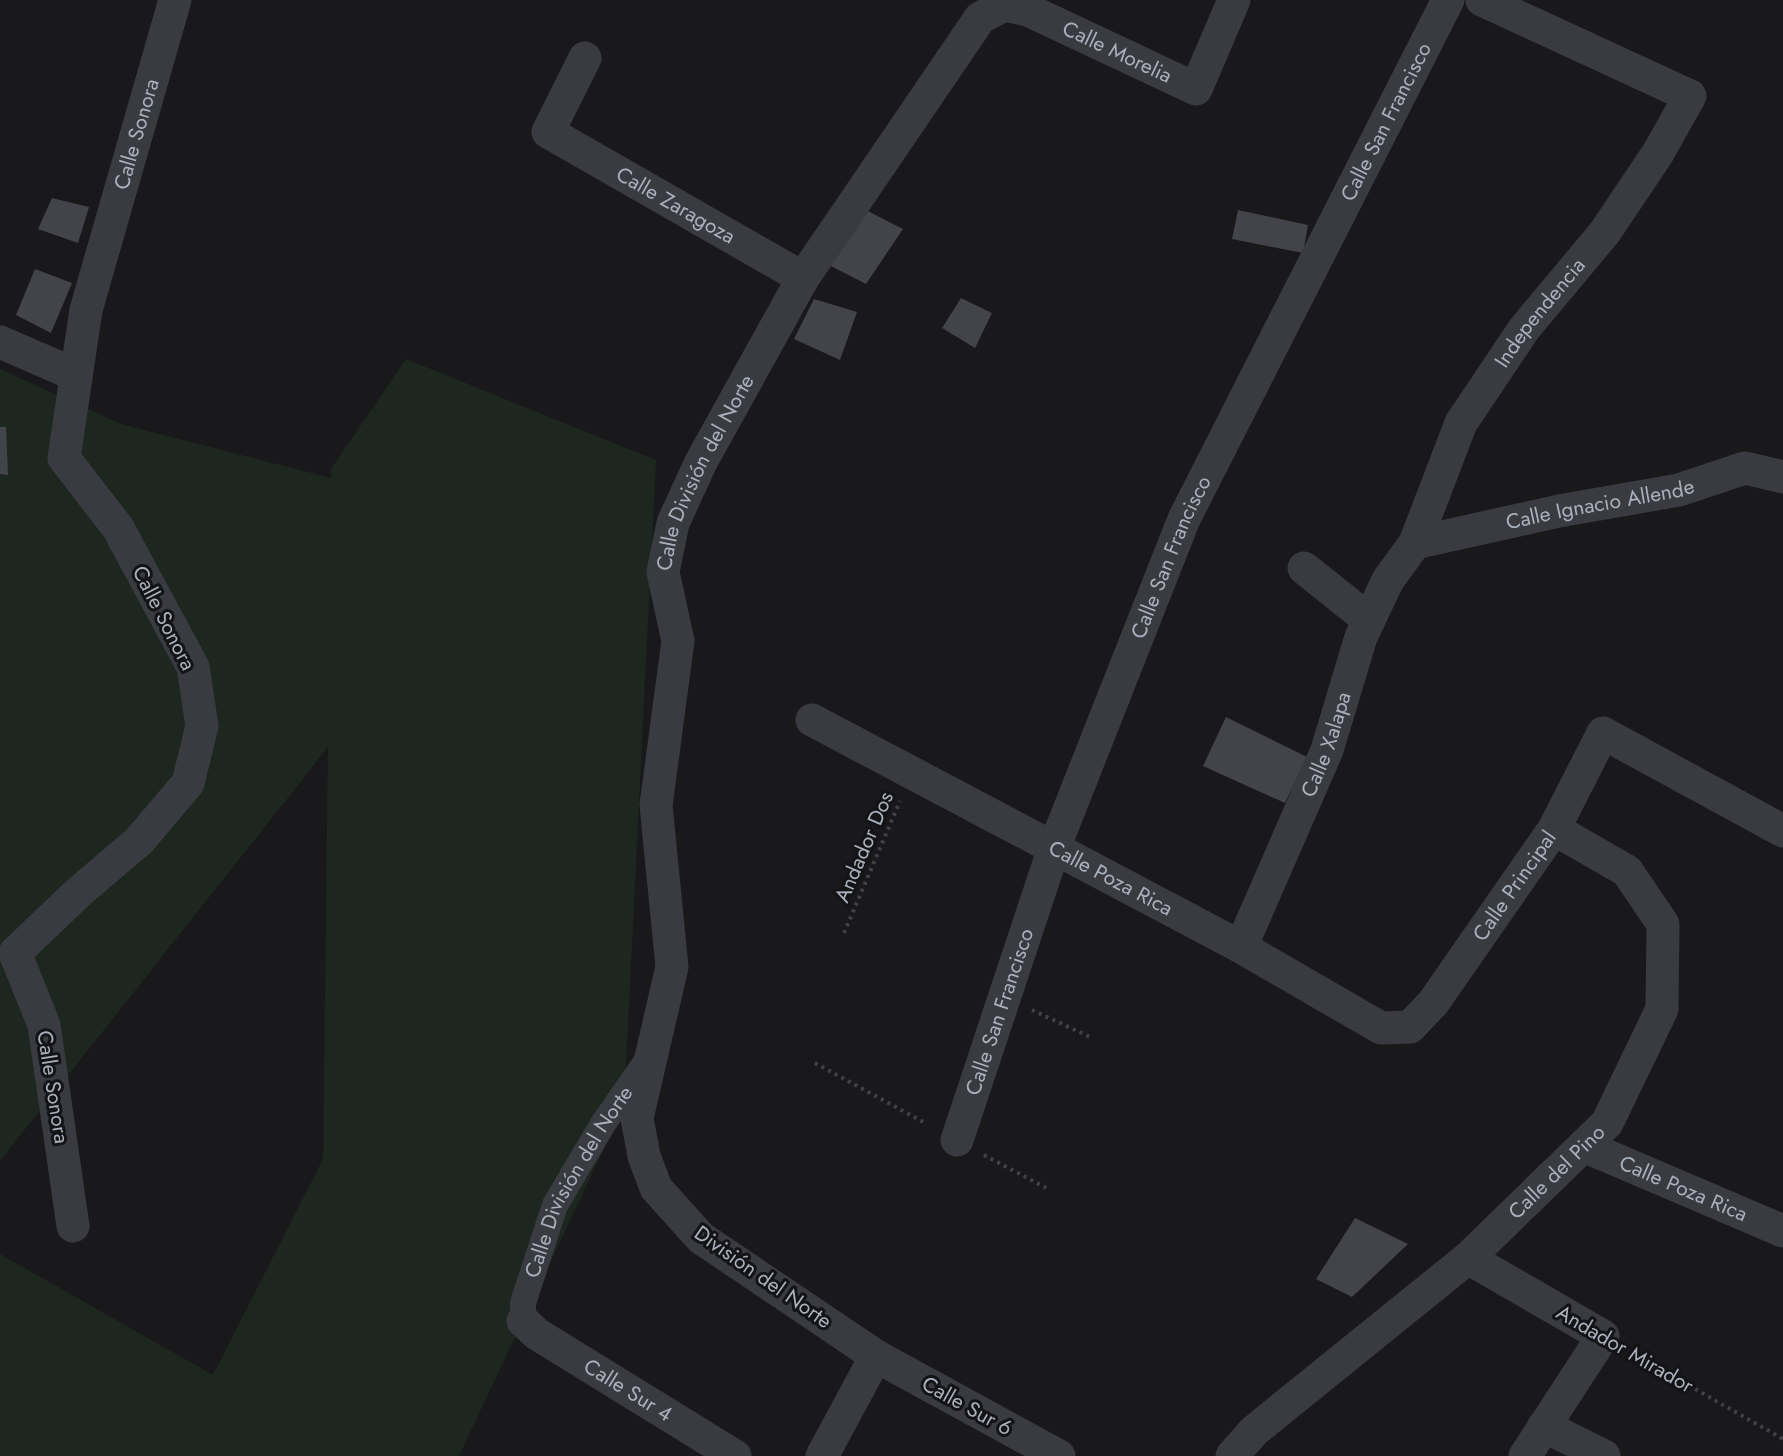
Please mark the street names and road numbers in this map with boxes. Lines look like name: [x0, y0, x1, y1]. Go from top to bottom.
street label: Calle Morelia: [1057, 13, 1177, 91]
street label: Calle San Francisco: [1333, 37, 1439, 206]
street label: Calle Sonora: [106, 75, 167, 193]
street label: Calle Zaragoza: [611, 159, 741, 251]
street label: Independencia: [1487, 251, 1592, 374]
street label: Calle División del Norte: [649, 369, 762, 573]
street label: Calle San Francisco: [1123, 471, 1219, 643]
street label: Calle Ignacio Allende: [1503, 471, 1698, 537]
street label: Calle Sonora: [125, 560, 203, 676]
street label: Calle Xalapa: [1293, 688, 1359, 802]
street label: Andador Dos: [827, 787, 901, 907]
street label: Calle Principal: [1465, 825, 1563, 947]
street label: Calle Poza Rica: [1043, 833, 1178, 923]
street label: Calle San Francisco: [958, 924, 1041, 1099]
street label: Calle Sonora: [29, 1028, 77, 1146]
street label: Calle División del Norte: [517, 1080, 640, 1282]
street label: Calle del Pino: [1501, 1118, 1612, 1226]
street label: Calle Poza Rica: [1614, 1148, 1752, 1229]
street label: División del Norte: [688, 1218, 838, 1336]
street label: Andador Mirador: [1551, 1297, 1700, 1401]
street label: Calle Sur 4: [578, 1351, 678, 1429]
street label: Calle Sur 6: [916, 1369, 1018, 1443]

